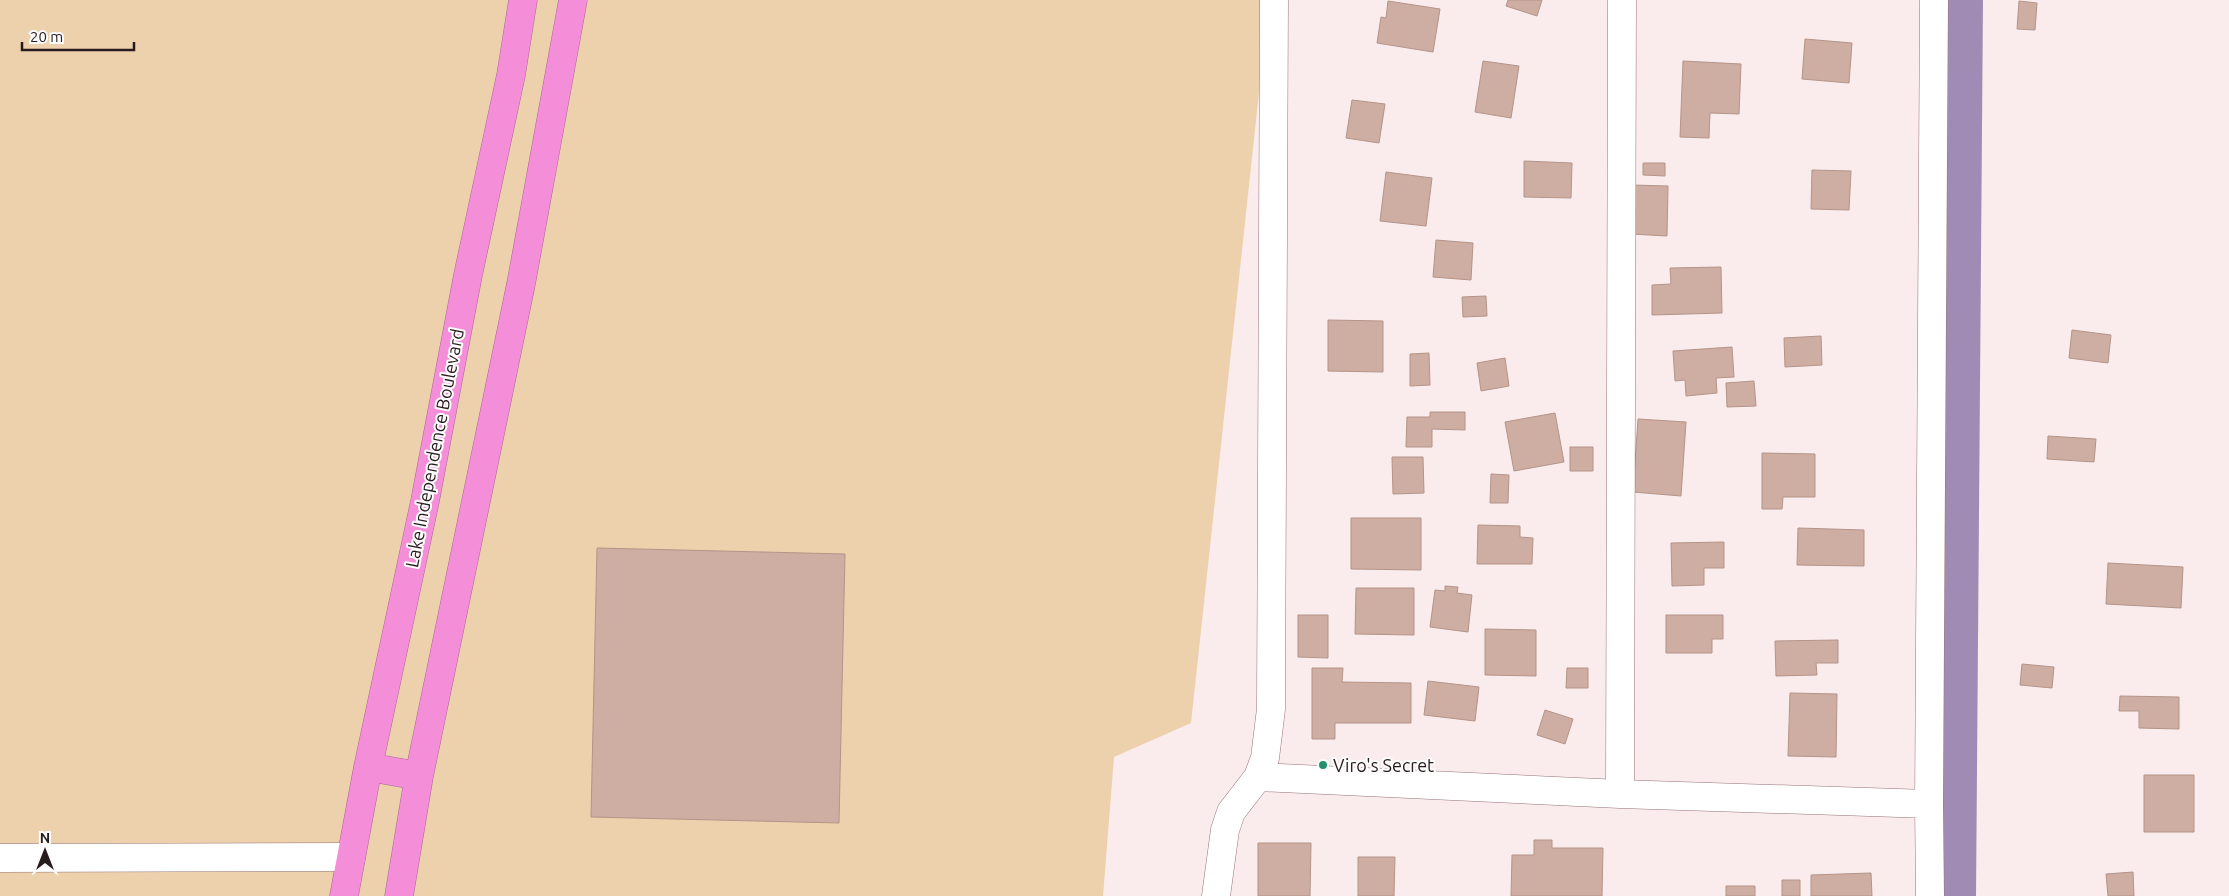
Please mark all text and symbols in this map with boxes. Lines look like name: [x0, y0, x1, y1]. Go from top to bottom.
scale bar: [22, 20, 135, 52]
text: 20 m: [30, 28, 63, 45]
street label: Lake Independence Boulevard: [401, 327, 467, 569]
place label: Viro's Secret: [1333, 755, 1434, 775]
marker: Viro's Secret: [1317, 759, 1329, 771]
north arrow: [20, 826, 70, 876]
text: N: [40, 830, 50, 846]

